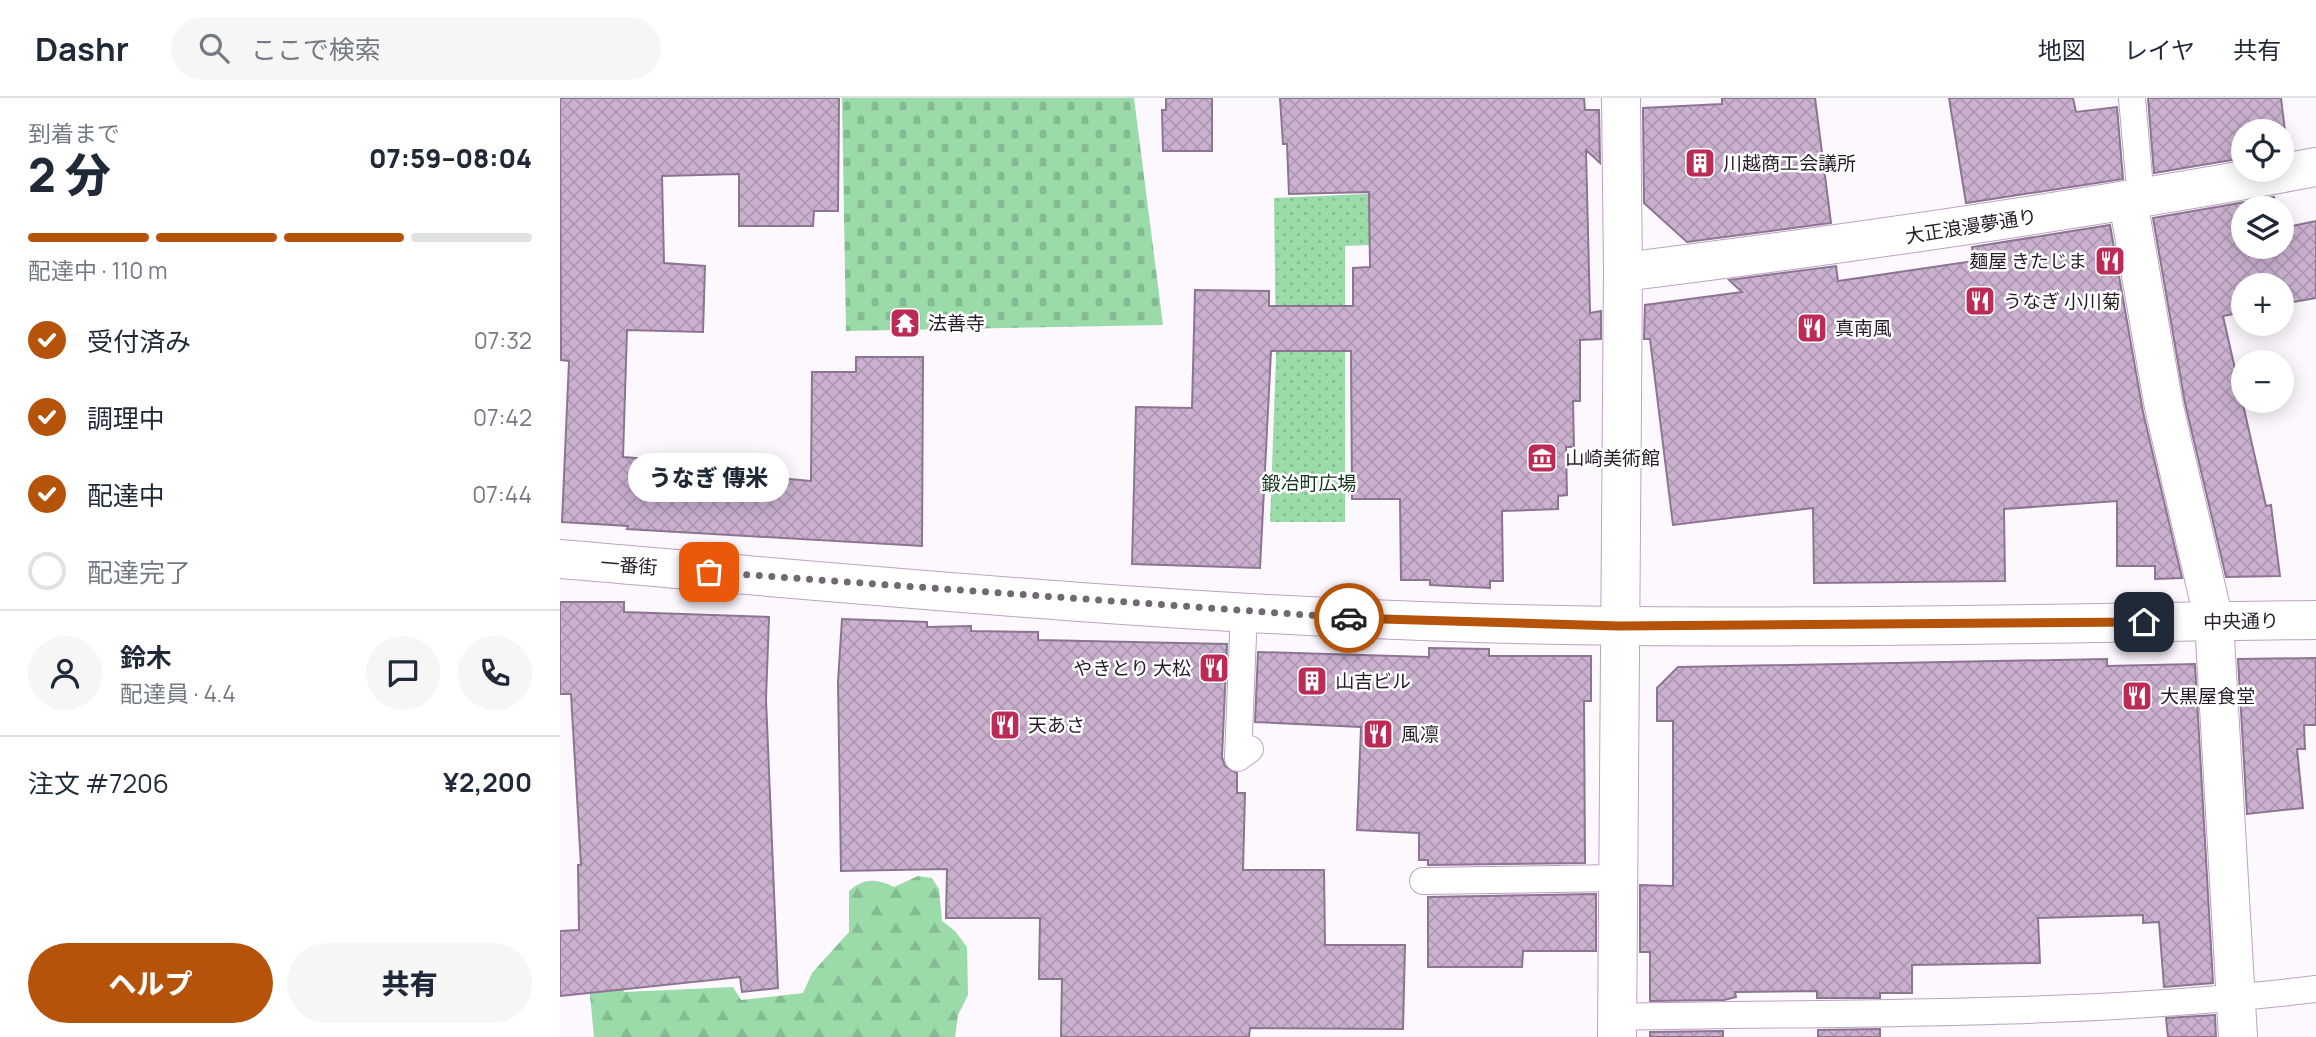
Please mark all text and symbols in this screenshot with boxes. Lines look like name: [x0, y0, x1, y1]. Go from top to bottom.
search box: [171, 17, 661, 80]
text: Dashr: [35, 26, 129, 71]
icon: search: [195, 29, 233, 67]
text: ここで検索: [251, 31, 381, 67]
text: 地図: [2038, 33, 2086, 66]
text: レイヤ: [2124, 33, 2195, 66]
text: 共有: [2233, 33, 2281, 66]
text: 到着まで: [28, 117, 120, 149]
map controls: [2231, 119, 2294, 413]
button: locate: [2231, 119, 2294, 182]
text: 07:59–08:04: [369, 140, 532, 176]
text: 2 分: [28, 143, 111, 206]
building icon: 川越商工会議所: [1683, 146, 1717, 180]
place label: 川越商工会議所: [1723, 150, 1856, 176]
button: layers: [2231, 196, 2294, 259]
street label: 大正浪漫夢通り: [1903, 203, 2039, 249]
restaurant icon: 麺屋 きたじま: [2093, 244, 2127, 278]
place label: 麺屋 きたじま: [1969, 248, 2087, 274]
text: 配達中 · 110 m: [28, 254, 167, 286]
button: +: [2231, 273, 2294, 336]
restaurant icon: うなぎ 小川菊: [1963, 284, 1997, 318]
place label: うなぎ 小川菊: [2003, 288, 2121, 314]
temple icon: 法善寺: [888, 306, 922, 340]
place label: 法善寺: [928, 310, 985, 336]
restaurant icon: 真南風: [1795, 311, 1829, 345]
place label: 真南風: [1835, 315, 1892, 341]
icon: check: [28, 321, 66, 359]
text: 受付済み: [87, 323, 191, 359]
text: 07:32: [474, 324, 532, 356]
button: −: [2231, 350, 2294, 413]
icon: check: [28, 398, 66, 436]
text: 調理中: [87, 400, 165, 436]
text: 07:42: [473, 401, 532, 433]
museum icon: 山崎美術館: [1525, 441, 1559, 475]
place label: 山崎美術館: [1565, 445, 1660, 471]
callout: うなぎ 傳米: [628, 453, 790, 502]
text: うなぎ 傳米: [649, 461, 768, 493]
park label: 鍛冶町広場: [1261, 470, 1357, 496]
icon: check: [28, 475, 66, 513]
text: 配達中: [87, 477, 165, 513]
text: 07:44: [472, 478, 532, 510]
pin: [679, 542, 739, 602]
street label: 一番街: [599, 550, 659, 580]
icon: bag: [690, 553, 728, 591]
text: 配達完了: [87, 554, 191, 590]
courier: [1314, 583, 1384, 653]
pin: [2114, 592, 2174, 652]
icon: car: [1330, 599, 1368, 637]
icon: home: [2125, 603, 2163, 641]
street label: 中央通り: [2203, 607, 2279, 635]
button: person: [28, 636, 102, 710]
button: chat: [366, 636, 440, 710]
button: phone: [458, 636, 532, 710]
text: 鈴木: [120, 639, 172, 675]
restaurant icon: やきとり 大松: [1197, 651, 1231, 685]
place label: やきとり 大松: [1073, 655, 1191, 681]
building icon: 山吉ビル: [1295, 664, 1329, 698]
place label: 山吉ビル: [1335, 668, 1411, 694]
text: 配達員 · 4.4: [120, 677, 236, 709]
restaurant icon: 大黒屋食堂: [2120, 679, 2154, 713]
place label: 大黒屋食堂: [2160, 683, 2255, 709]
restaurant icon: 天あさ: [988, 708, 1022, 742]
place label: 天あさ: [1028, 712, 1085, 738]
restaurant icon: 風凛: [1361, 717, 1395, 751]
place label: 風凛: [1401, 721, 1439, 747]
text: ¥2,200: [443, 764, 532, 800]
text: 注文 #7206: [28, 765, 169, 801]
button: ヘルプ: [28, 943, 273, 1023]
button: 共有: [287, 943, 532, 1023]

